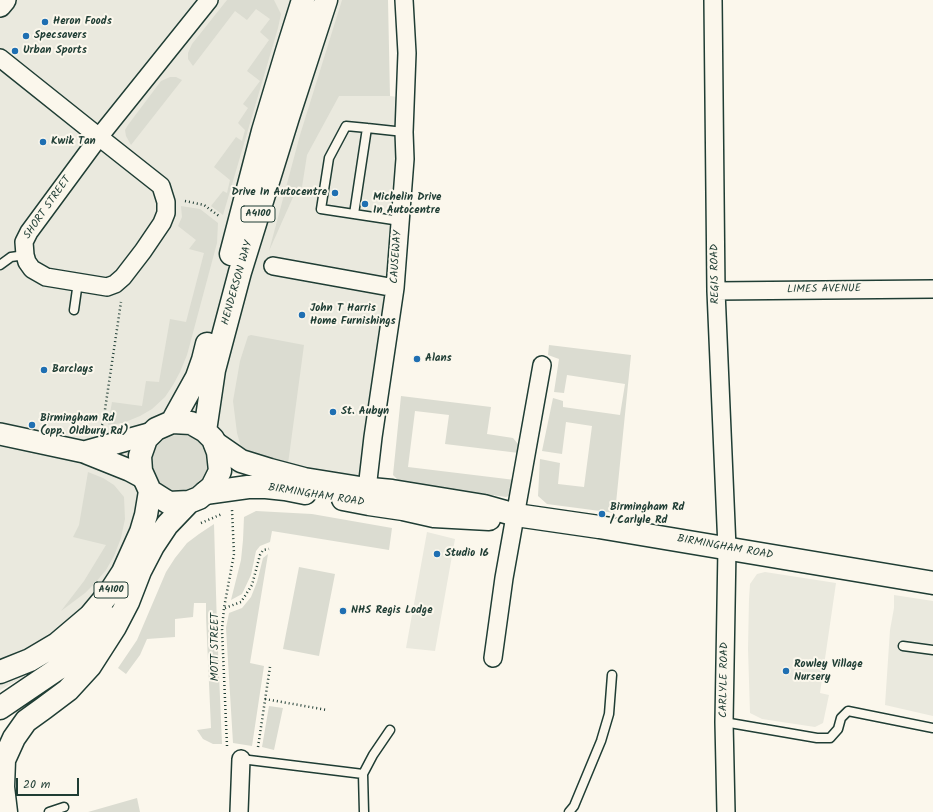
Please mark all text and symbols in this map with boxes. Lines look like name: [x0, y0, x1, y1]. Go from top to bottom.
place label: Heron Foods: [53, 15, 112, 29]
marker: Heron Foods: [40, 17, 50, 27]
place label: Specsavers: [34, 29, 87, 43]
marker: Specsavers: [21, 31, 31, 41]
place label: Urban Sports: [23, 44, 87, 58]
marker: Urban Sports: [10, 46, 20, 56]
place label: Kwik Tan: [51, 135, 96, 149]
marker: Kwik Tan: [38, 137, 48, 147]
street label: SHORT STREET: [21, 174, 75, 242]
place label: Drive In Autocentre: [231, 186, 327, 200]
marker: Drive In Autocentre: [330, 188, 340, 198]
place label: Michelin Drive In Autocentre: [373, 191, 441, 217]
marker: Michelin Drive In Autocentre: [360, 199, 370, 209]
road number: A4100: [241, 206, 275, 222]
street label: CAUSEWAY: [389, 230, 405, 284]
street label: HENDERSON WAY: [220, 239, 256, 327]
street label: REGIS ROAD: [709, 244, 723, 304]
street label: LIMES AVENUE: [787, 283, 861, 297]
place label: John T Harris Home Furnishings: [310, 302, 396, 328]
marker: John T Harris Home Furnishings: [297, 310, 307, 320]
place label: Alans: [425, 352, 452, 366]
marker: Alans: [412, 354, 422, 364]
place label: Barclays: [52, 363, 93, 377]
marker: Barclays: [39, 365, 49, 375]
place label: St. Aubyn: [341, 405, 389, 419]
marker: St. Aubyn: [328, 407, 338, 417]
place label: Birmingham Rd (opp. Oldbury Rd): [40, 412, 129, 438]
marker: Birmingham Rd (opp. Oldbury Rd): [27, 420, 37, 430]
street label: BIRMINGHAM ROAD: [267, 482, 365, 510]
place label: Birmingham Rd / Carlyle Rd: [610, 501, 685, 527]
marker: Birmingham Rd / Carlyle Rd: [597, 509, 607, 519]
street label: BIRMINGHAM ROAD: [676, 533, 774, 563]
place label: Studio 16: [445, 547, 489, 561]
marker: Studio 16: [432, 549, 442, 559]
road number: A4100: [94, 582, 128, 598]
place label: NHS Regis Lodge: [351, 604, 433, 618]
marker: NHS Regis Lodge: [338, 606, 348, 616]
street label: MOTT STREET: [209, 613, 223, 681]
street label: CARLYLE ROAD: [718, 642, 732, 718]
place label: Rowley Village Nursery: [794, 658, 863, 684]
marker: Rowley Village Nursery: [781, 666, 791, 676]
scale bar: [18, 770, 81, 796]
text: 20 m: [23, 775, 50, 794]

